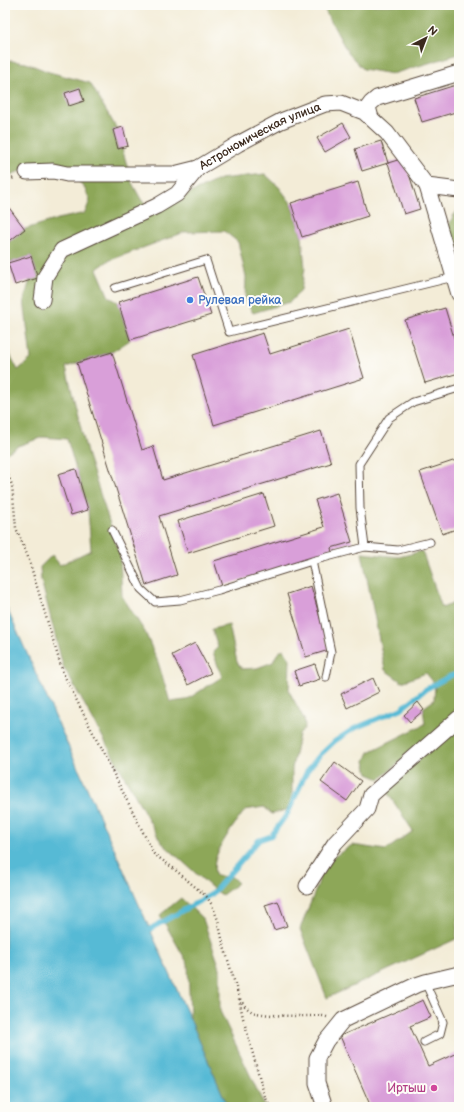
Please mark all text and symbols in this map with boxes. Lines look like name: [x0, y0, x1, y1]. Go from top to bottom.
north arrow: [406, 18, 446, 58]
text: N: [425, 23, 440, 39]
street label: Астрономическая улица: [196, 99, 323, 174]
place label: Рулевая рейка: [198, 293, 281, 308]
marker: Рулевая рейка: [185, 295, 195, 305]
place label: Иртыш: [387, 1081, 426, 1096]
marker: Иртыш: [429, 1083, 439, 1093]

